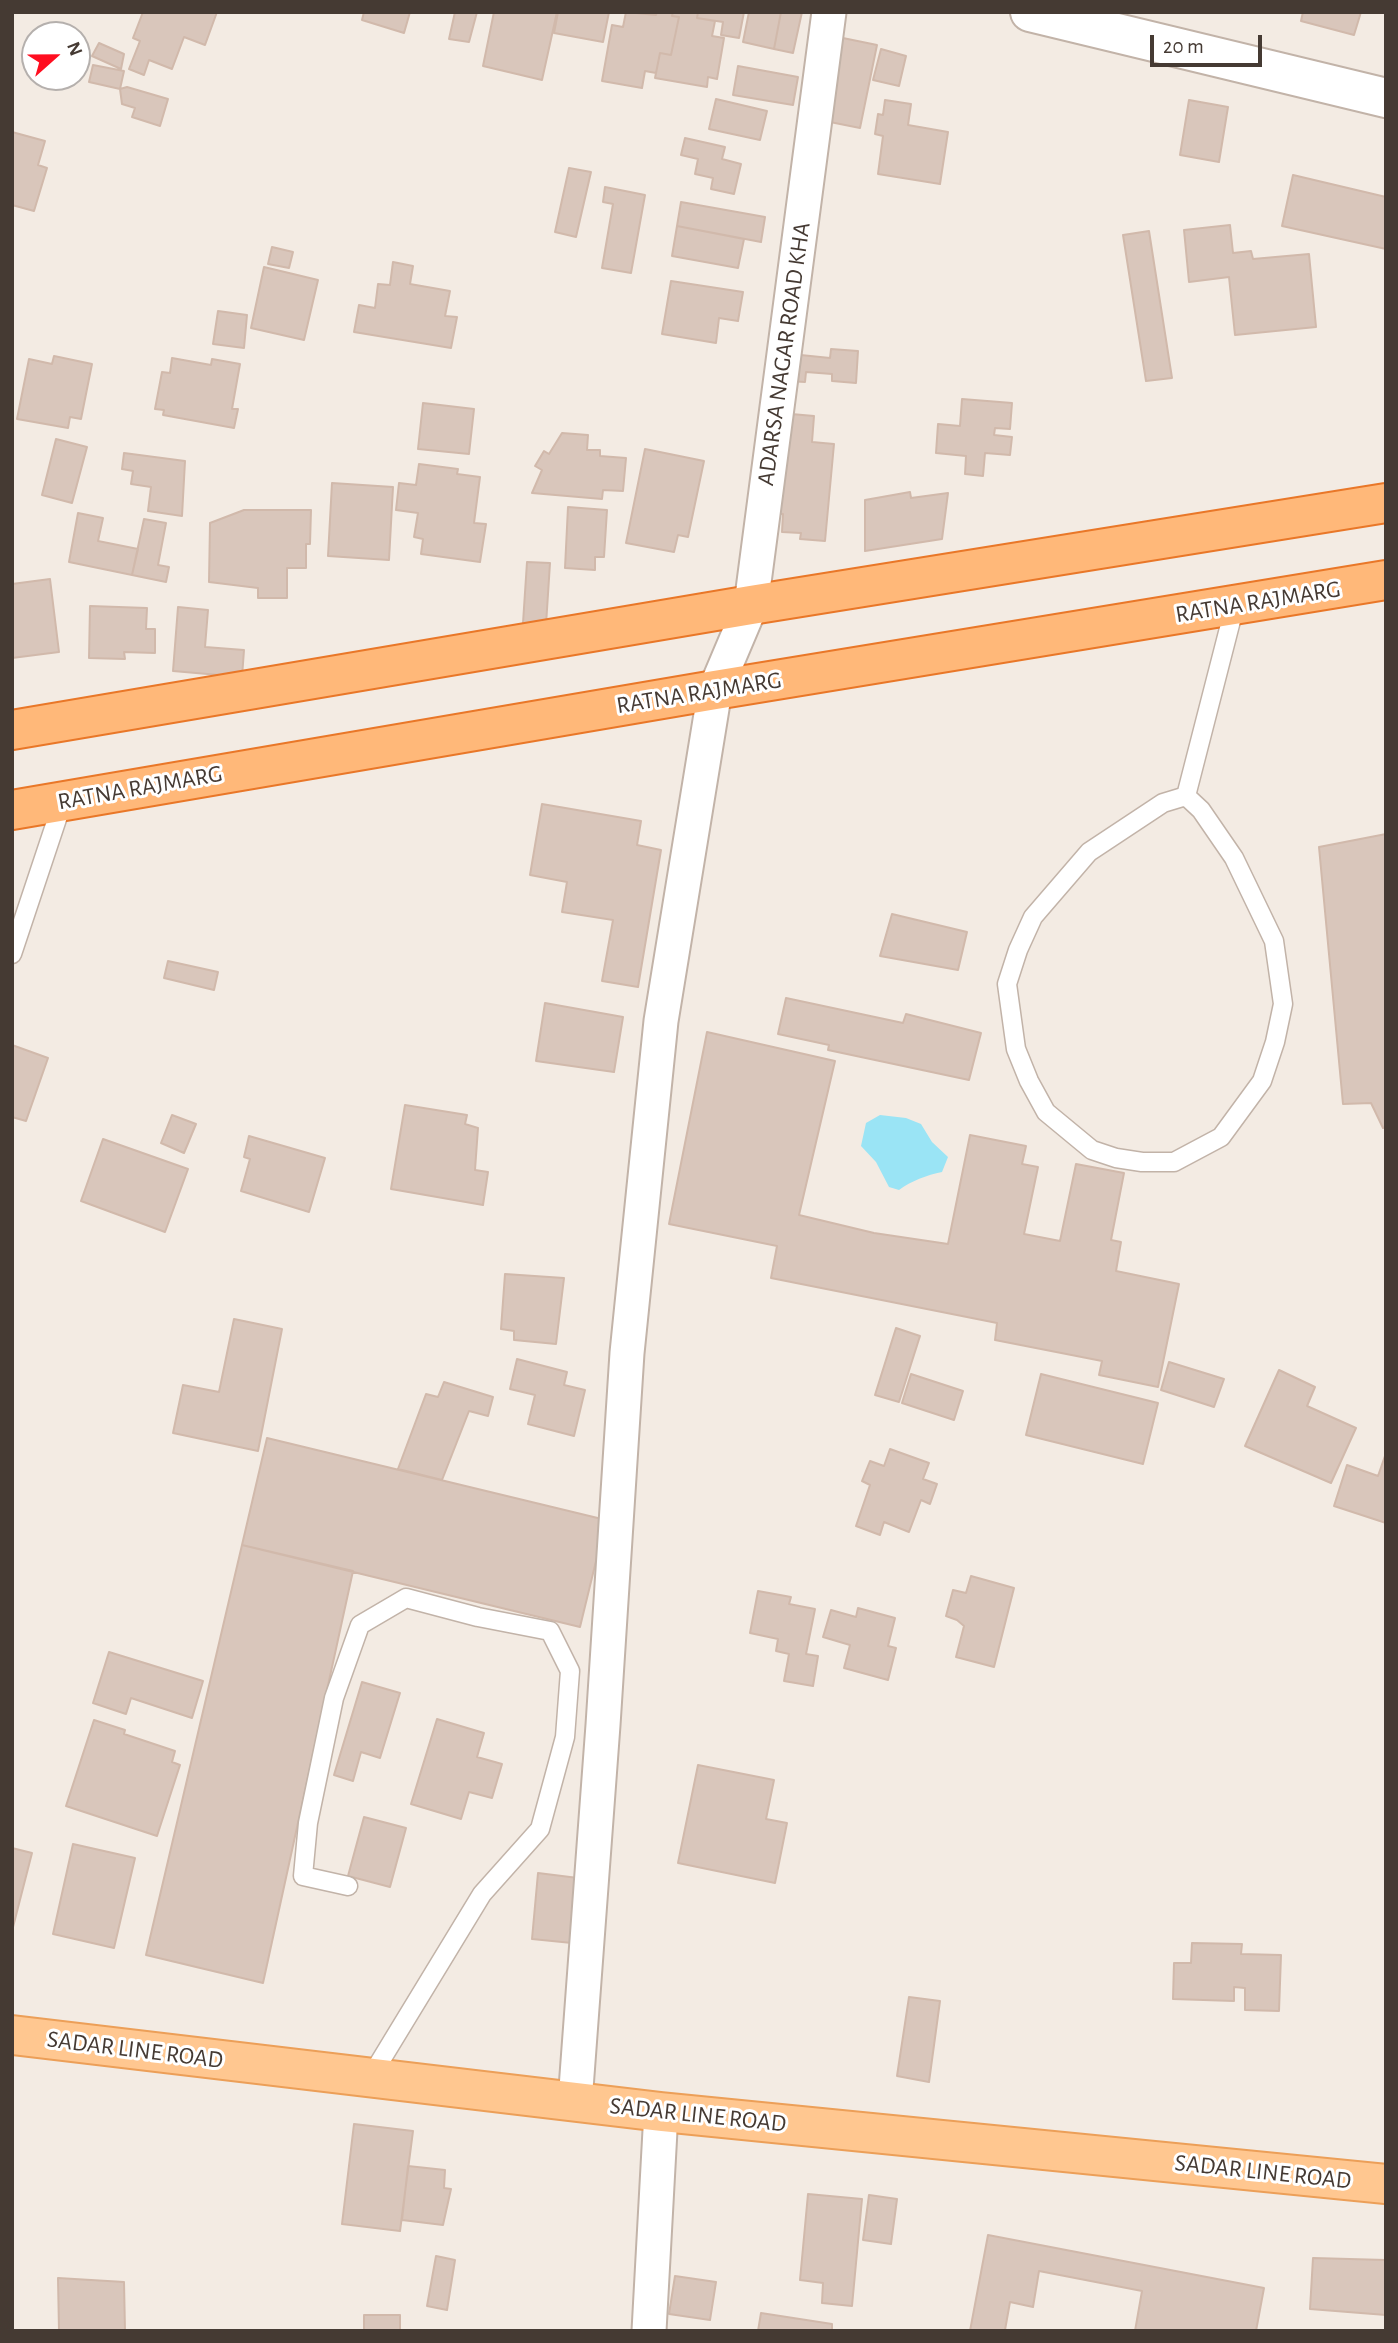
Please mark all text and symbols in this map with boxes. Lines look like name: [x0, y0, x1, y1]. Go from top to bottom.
north arrow: [21, 21, 91, 91]
scale bar: [1153, 21, 1265, 65]
text: 20 m: [1163, 36, 1204, 57]
text: N: [63, 39, 85, 59]
street label: ADARSA NAGAR ROAD KHA: [751, 220, 817, 488]
street label: RATNA RAJMARG: [1173, 575, 1343, 629]
street label: RATNA RAJMARG: [614, 666, 784, 720]
street label: RATNA RAJMARG: [55, 759, 225, 817]
street label: SADAR LINE ROAD: [45, 2025, 225, 2075]
street label: SADAR LINE ROAD: [608, 2091, 788, 2139]
street label: SADAR LINE ROAD: [1173, 2148, 1353, 2196]

